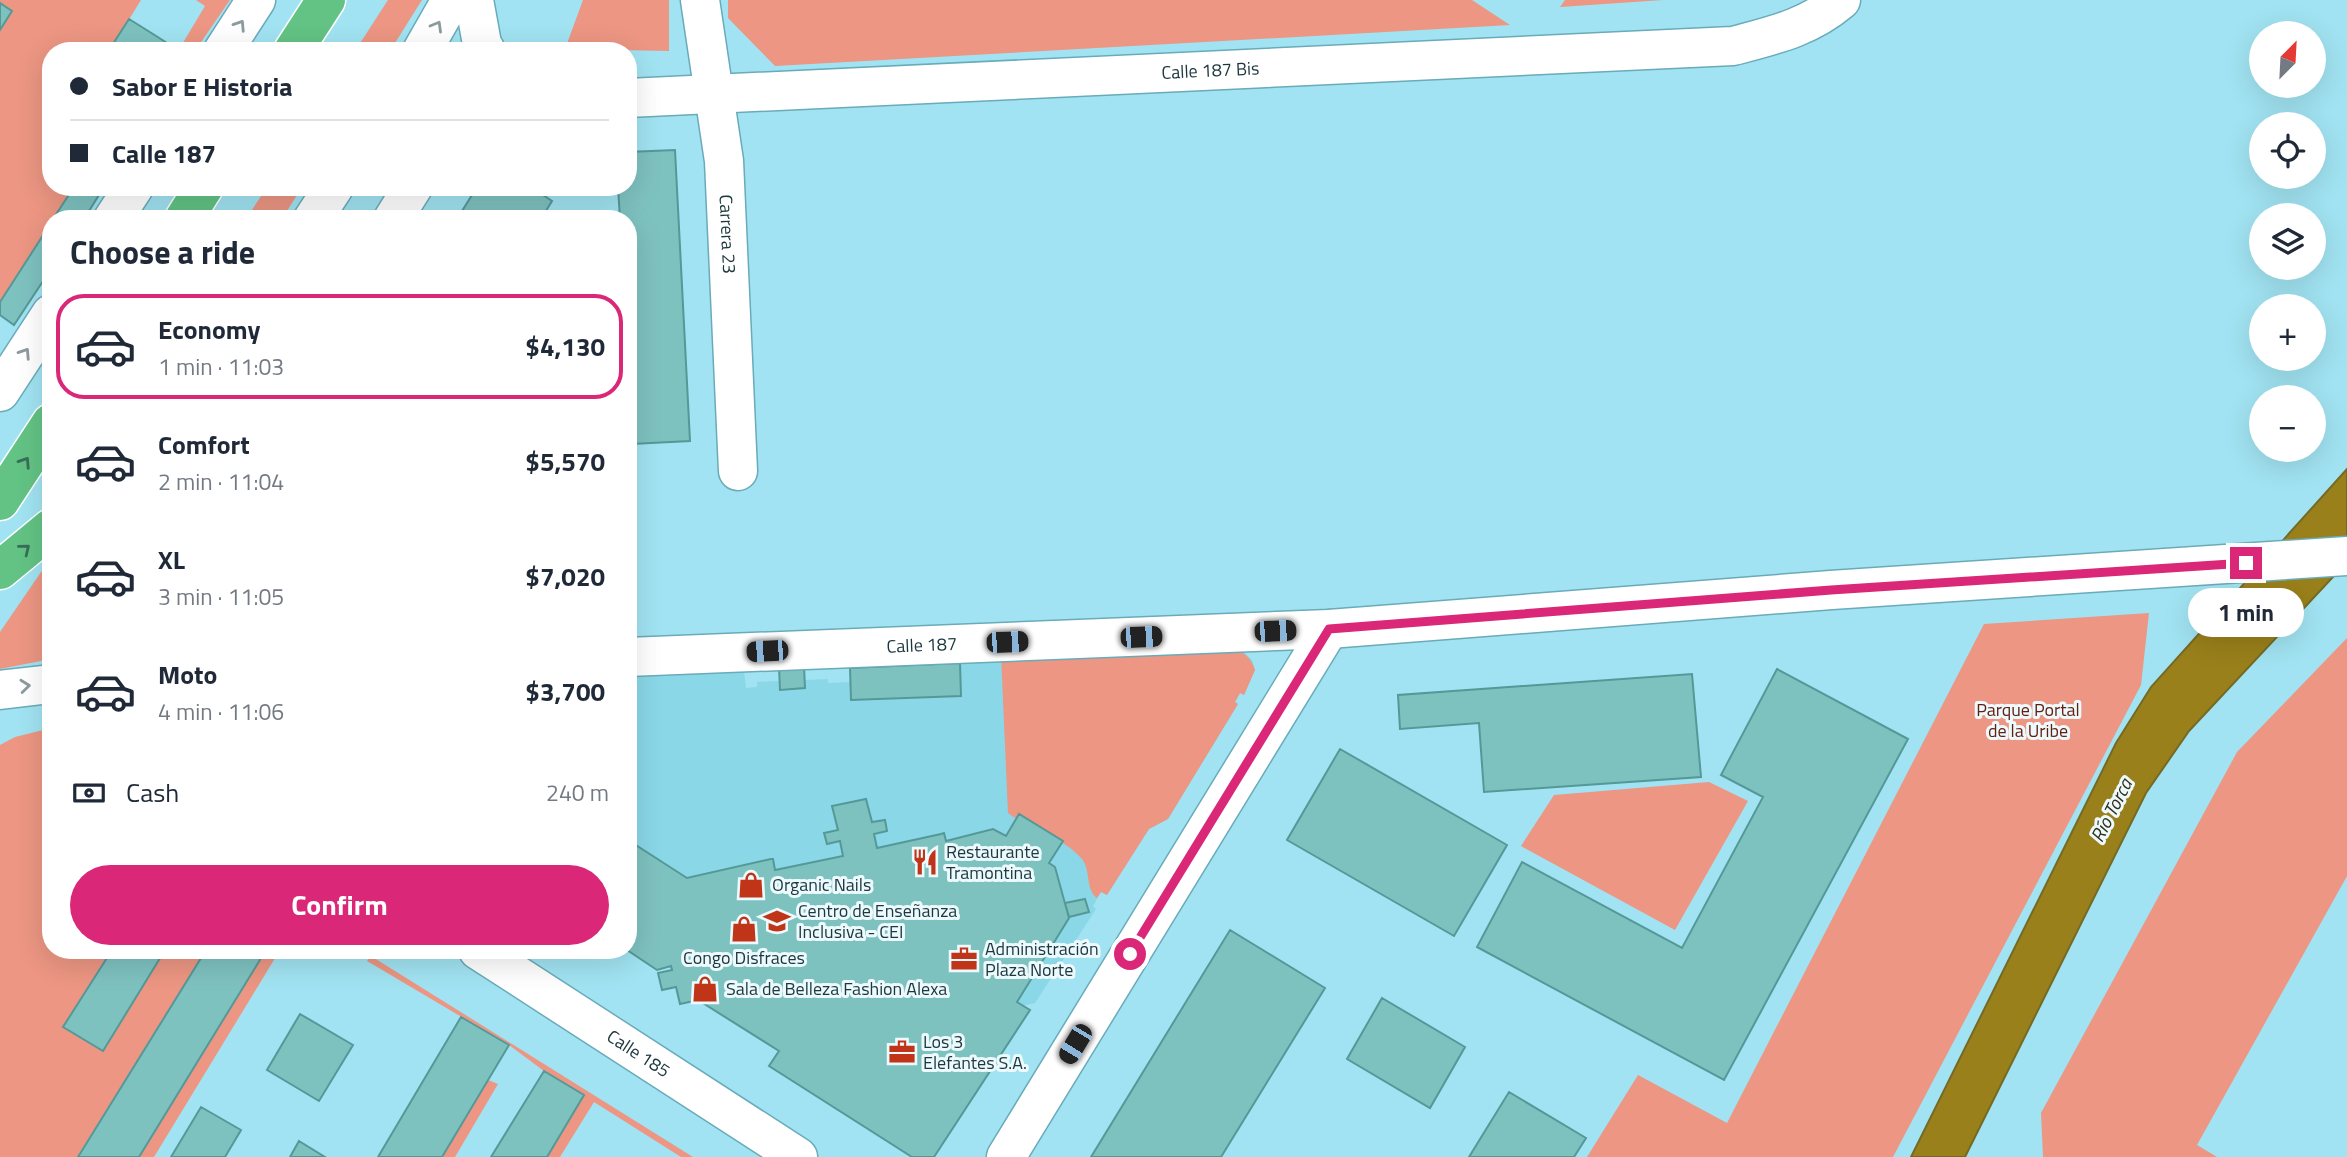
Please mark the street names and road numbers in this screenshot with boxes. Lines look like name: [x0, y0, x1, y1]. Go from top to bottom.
street label: Calle 187 Bis: [1161, 54, 1260, 86]
street label: Carrera 23: [713, 194, 743, 275]
street label: Calle 187: [886, 630, 958, 660]
street label: Calle 185: [602, 1023, 676, 1084]

